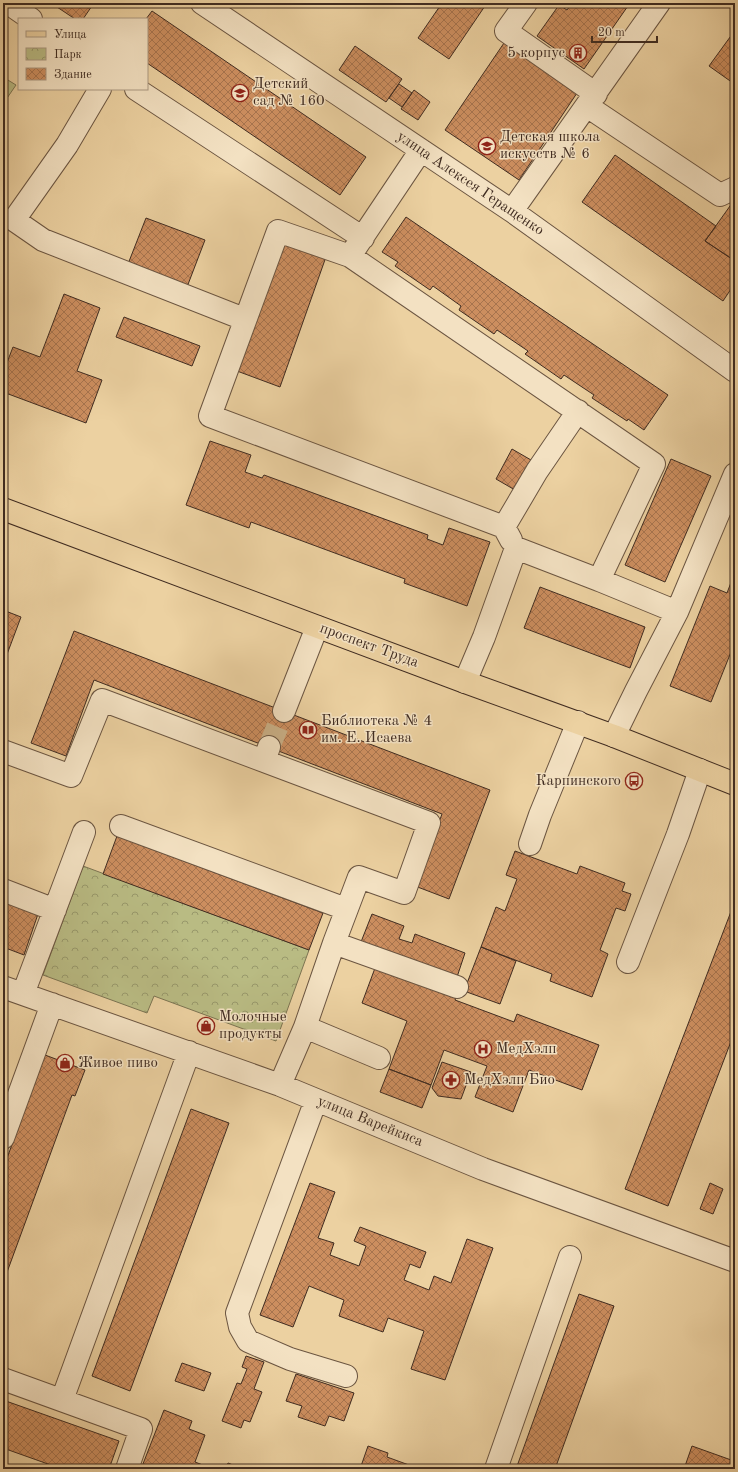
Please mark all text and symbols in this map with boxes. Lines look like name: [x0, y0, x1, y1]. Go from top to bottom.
legend: [18, 18, 148, 90]
scale bar: [592, 18, 657, 44]
text: 20 m: [598, 27, 625, 39]
text: Улица: [54, 29, 87, 41]
building icon: 5 корпус: [568, 43, 588, 63]
place label: 5 корпус: [507, 46, 565, 61]
text: Парк: [54, 49, 82, 61]
text: Здание: [54, 69, 92, 81]
place label: Детский сад № 160: [253, 77, 325, 109]
school or university icon: Детский сад № 160: [230, 83, 250, 103]
street label: улица Алексея Геращенко: [394, 129, 546, 239]
place label: Детская школа искусств № 6: [500, 130, 601, 162]
school or university icon: Детская школа искусств № 6: [477, 136, 497, 156]
street label: проспект Труда: [318, 621, 421, 671]
place label: Библиотека № 4 им. Е. Исаева: [321, 714, 432, 746]
library icon: Библиотека № 4 им. Е. Исаева: [298, 720, 318, 740]
bus stop icon: Карпинского: [624, 771, 644, 791]
place label: Карпинского: [536, 774, 621, 789]
place label: Молочные продукты: [219, 1010, 287, 1042]
shop icon: Молочные продукты: [196, 1016, 216, 1036]
hospital icon: МедХэлп: [473, 1039, 493, 1059]
place label: МедХэлп: [496, 1042, 557, 1057]
shop icon: Живое пиво: [55, 1053, 75, 1073]
place label: Живое пиво: [78, 1056, 158, 1071]
pharmacy icon: МедХэлп Био: [441, 1070, 461, 1090]
place label: МедХэлп Био: [464, 1073, 555, 1088]
street label: улица Варейкиса: [315, 1094, 426, 1150]

